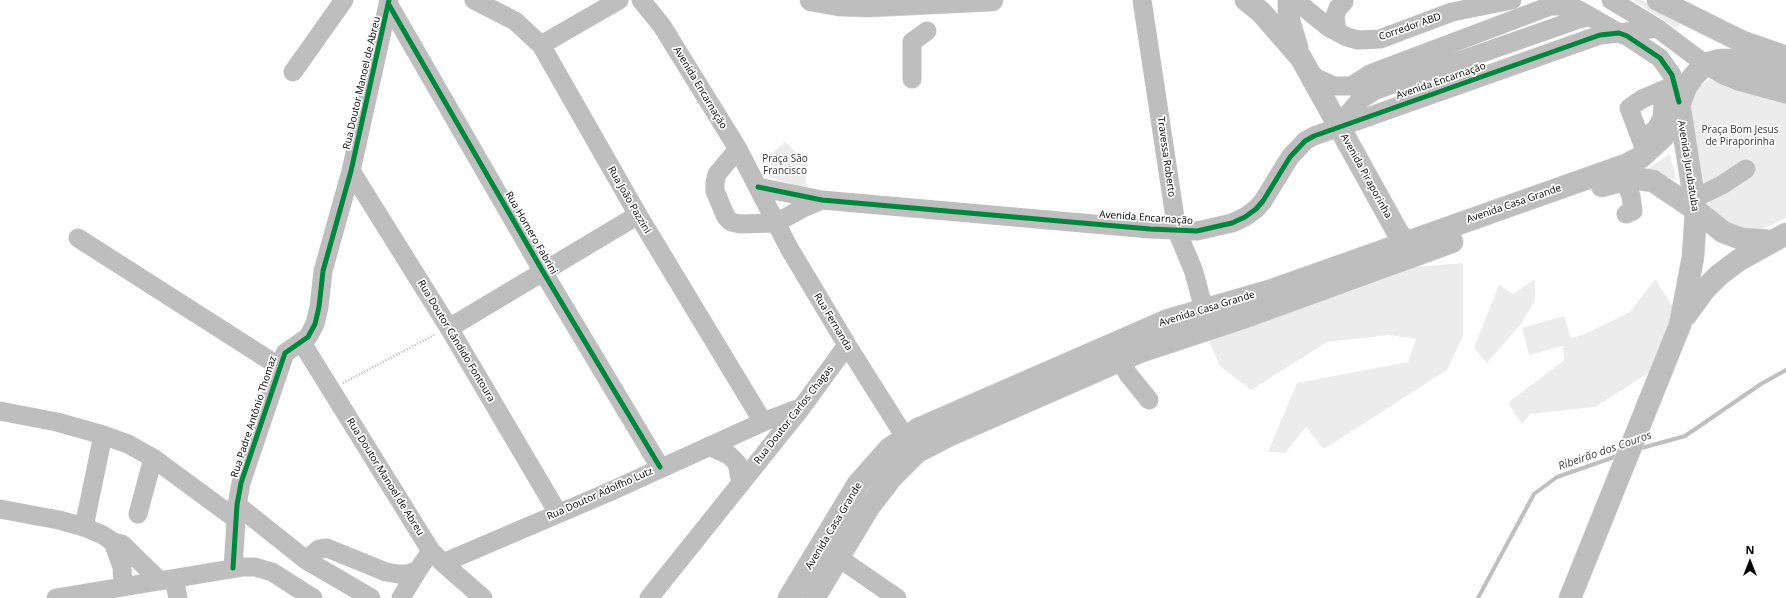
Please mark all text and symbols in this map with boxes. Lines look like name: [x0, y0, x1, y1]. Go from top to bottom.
street label: Corredor ABD: [1377, 11, 1443, 43]
street label: Rua Doutor Manoel de Abreu: [341, 15, 383, 151]
street label: Avenida Encarnação: [671, 45, 729, 131]
street label: Avenida Encarnação: [1395, 60, 1487, 102]
street label: Travessa Roberto: [1154, 116, 1178, 198]
street label: Avenida Jurubatuba: [1675, 120, 1701, 212]
park label: Praça Bom Jesus de Piraporinha: [1702, 124, 1778, 148]
street label: Avenida Piraporinha: [1338, 132, 1394, 220]
park label: Praça São Francisco: [762, 153, 808, 176]
street label: Rua João Pazzini: [605, 164, 653, 236]
street label: Avenida Casa Grande: [1465, 182, 1563, 226]
street label: Rua Homero Fabrini: [502, 190, 560, 276]
street label: Avenida Encarnação: [1099, 209, 1193, 227]
street label: Rua Doutor Cândido Fontoura: [415, 278, 497, 404]
street label: Avenida Casa Grande: [1158, 289, 1256, 329]
street label: Rua Fernanda: [811, 291, 855, 353]
street label: Rua Padre Antônio Thomaz: [229, 355, 279, 479]
street label: Rua Doutor Carlos Chagas: [752, 363, 836, 467]
street label: Rua Doutor Manoel de Abreu: [344, 416, 426, 538]
water label: Ribeirão dos Couros: [1557, 429, 1653, 473]
street label: Rua Doutor Adolfho Lutz: [545, 465, 655, 523]
street label: Avenida Casa Grande: [803, 480, 865, 572]
north arrow: [1730, 542, 1770, 582]
text: N: [1746, 542, 1754, 557]

